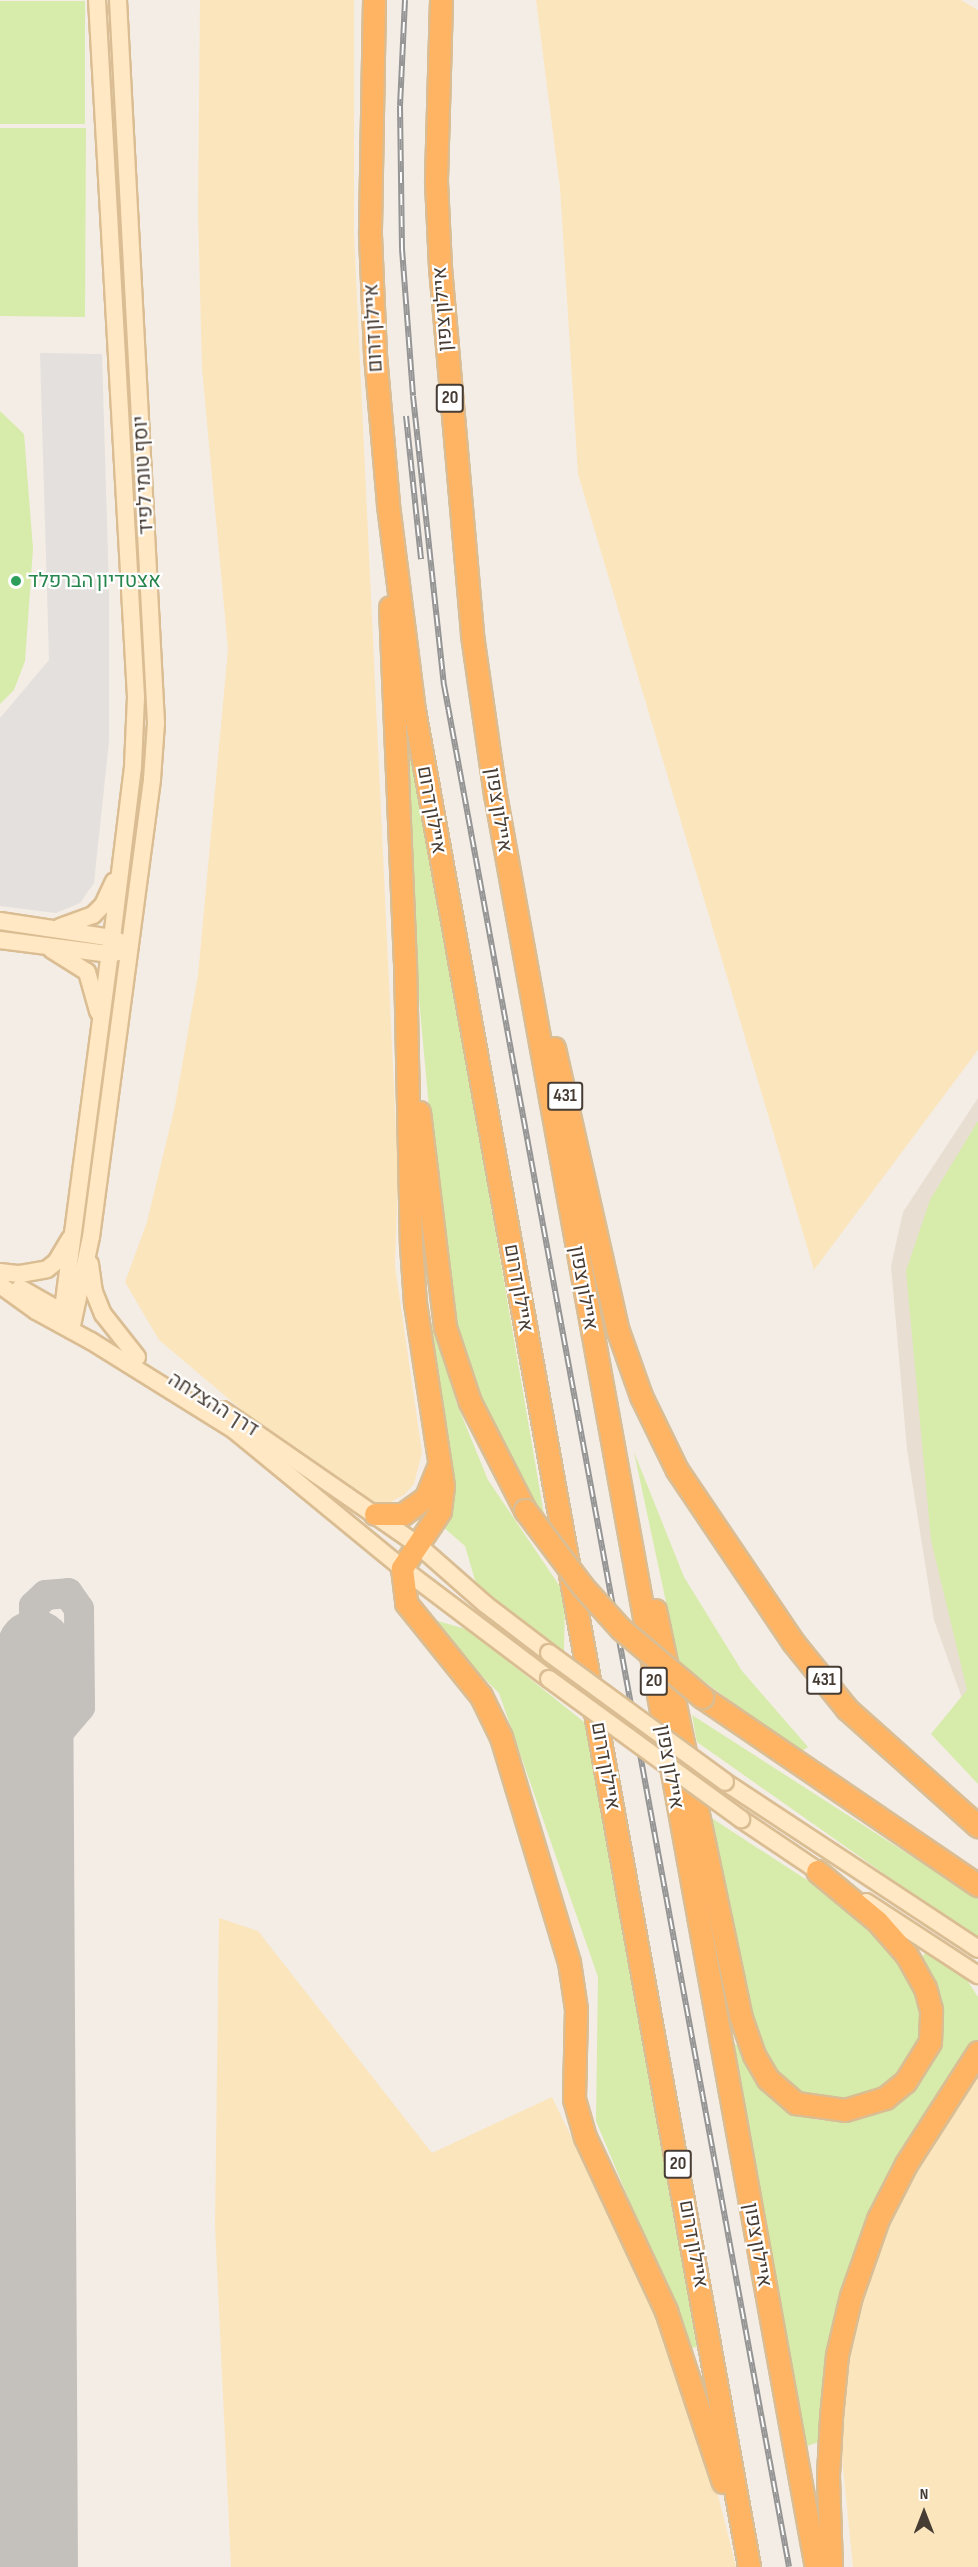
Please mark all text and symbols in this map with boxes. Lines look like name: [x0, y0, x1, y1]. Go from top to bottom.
street label: איילון צפון: [428, 266, 458, 352]
street label: איילון דרום: [360, 283, 388, 373]
road number: 20: [435, 383, 465, 413]
street label: יוסף טומי לפיד: [129, 415, 159, 535]
place label: אצטדיון הברפלד: [28, 569, 161, 593]
marker: אצטדיון הברפלד: [9, 574, 23, 588]
street label: איילון דרום: [411, 764, 451, 856]
street label: איילון צפון: [479, 766, 517, 854]
road number: 431: [547, 1081, 583, 1111]
street label: איילון דרום: [498, 1242, 538, 1334]
street label: איילון צפון: [564, 1244, 602, 1332]
street label: דרך ההצלחה: [163, 1368, 263, 1442]
road number: 431: [806, 1665, 842, 1695]
road number: 20: [639, 1666, 669, 1696]
street label: איילון דרום: [585, 1720, 625, 1812]
street label: איילון צפון: [650, 1723, 688, 1811]
road number: 20: [663, 2149, 693, 2179]
street label: איילון דרום: [673, 2198, 713, 2290]
street label: איילון צפון: [738, 2201, 776, 2289]
north arrow: [894, 2483, 954, 2543]
text: N: [920, 2485, 928, 2504]

